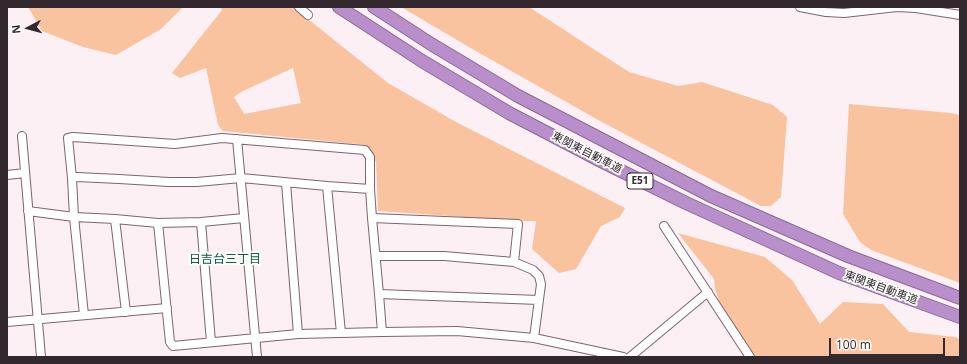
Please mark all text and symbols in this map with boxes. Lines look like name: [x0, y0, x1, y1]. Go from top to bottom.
north arrow: [8, 8, 48, 48]
text: N: [8, 24, 23, 35]
street label: 東関東自動車道: [550, 130, 624, 176]
road number: E51: [627, 173, 653, 189]
district label: 日吉台三丁目: [189, 253, 261, 267]
street label: 東関東自動車道: [843, 269, 919, 307]
scale bar: [831, 330, 947, 356]
text: 100 m: [836, 336, 871, 353]

